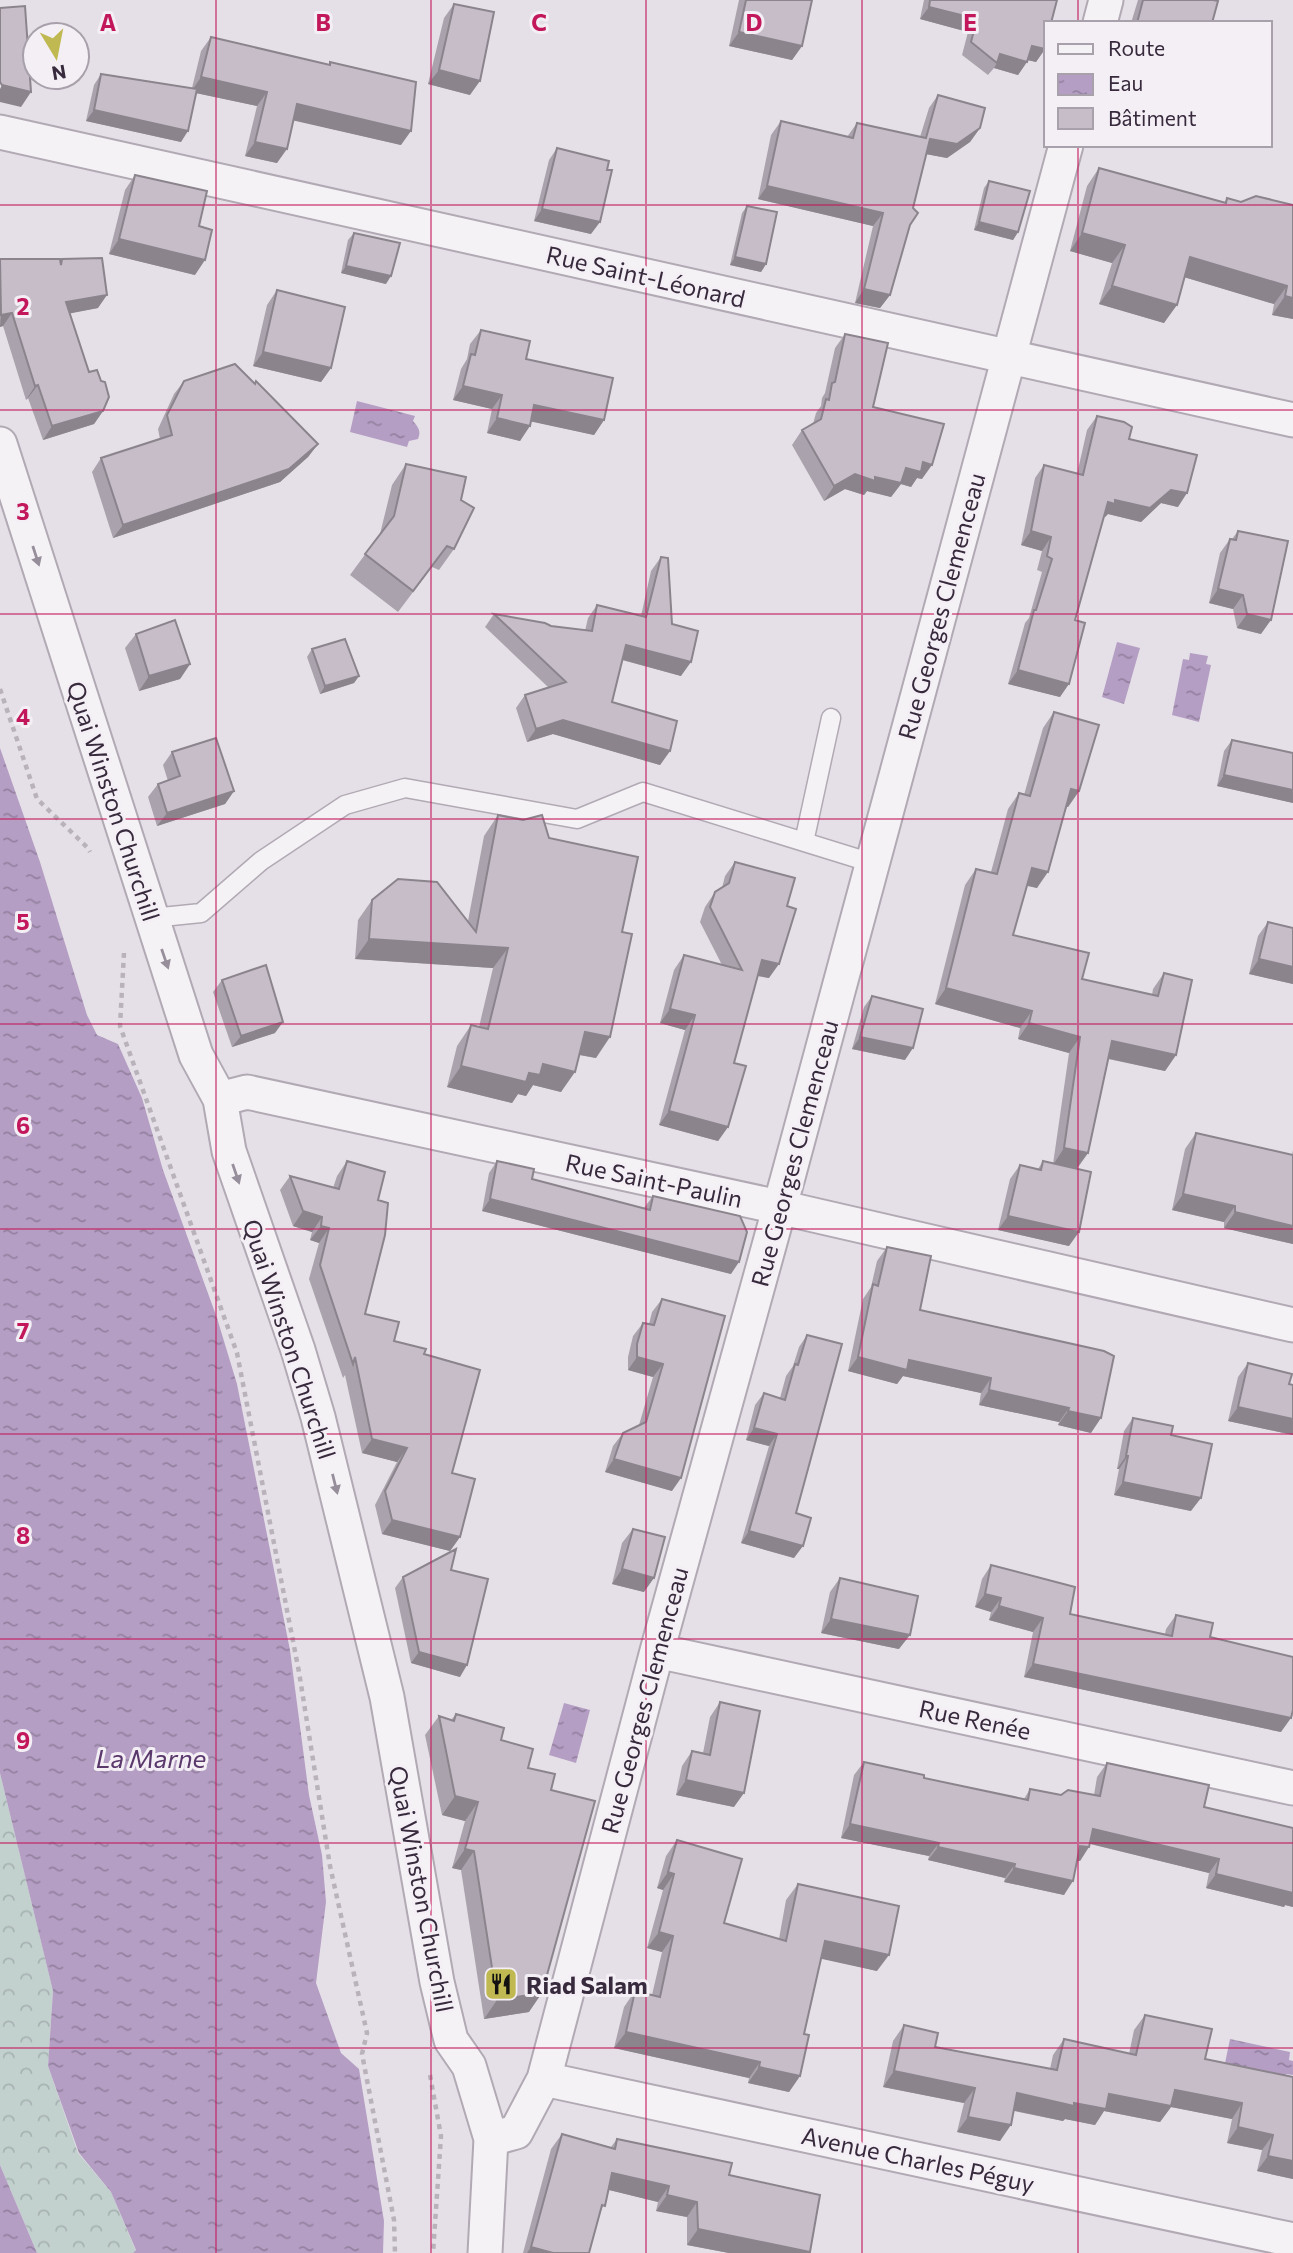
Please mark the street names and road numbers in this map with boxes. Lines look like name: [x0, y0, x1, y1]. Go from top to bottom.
street label: Rue Saint-Léonard: [544, 239, 748, 313]
street label: Rue Georges Clemenceau: [891, 470, 991, 742]
street label: Quai Winston Churchill: [61, 677, 167, 925]
street label: Rue Georges Clemenceau: [744, 1017, 844, 1289]
street label: Rue Saint-Paulin: [563, 1147, 745, 1213]
street label: Quai Winston Churchill: [237, 1215, 343, 1463]
street label: Rue Georges Clemenceau: [594, 1564, 694, 1836]
street label: Rue Renée: [916, 1693, 1034, 1745]
street label: Quai Winston Churchill: [384, 1763, 460, 2015]
street label: Avenue Charles Péguy: [799, 2120, 1037, 2198]

